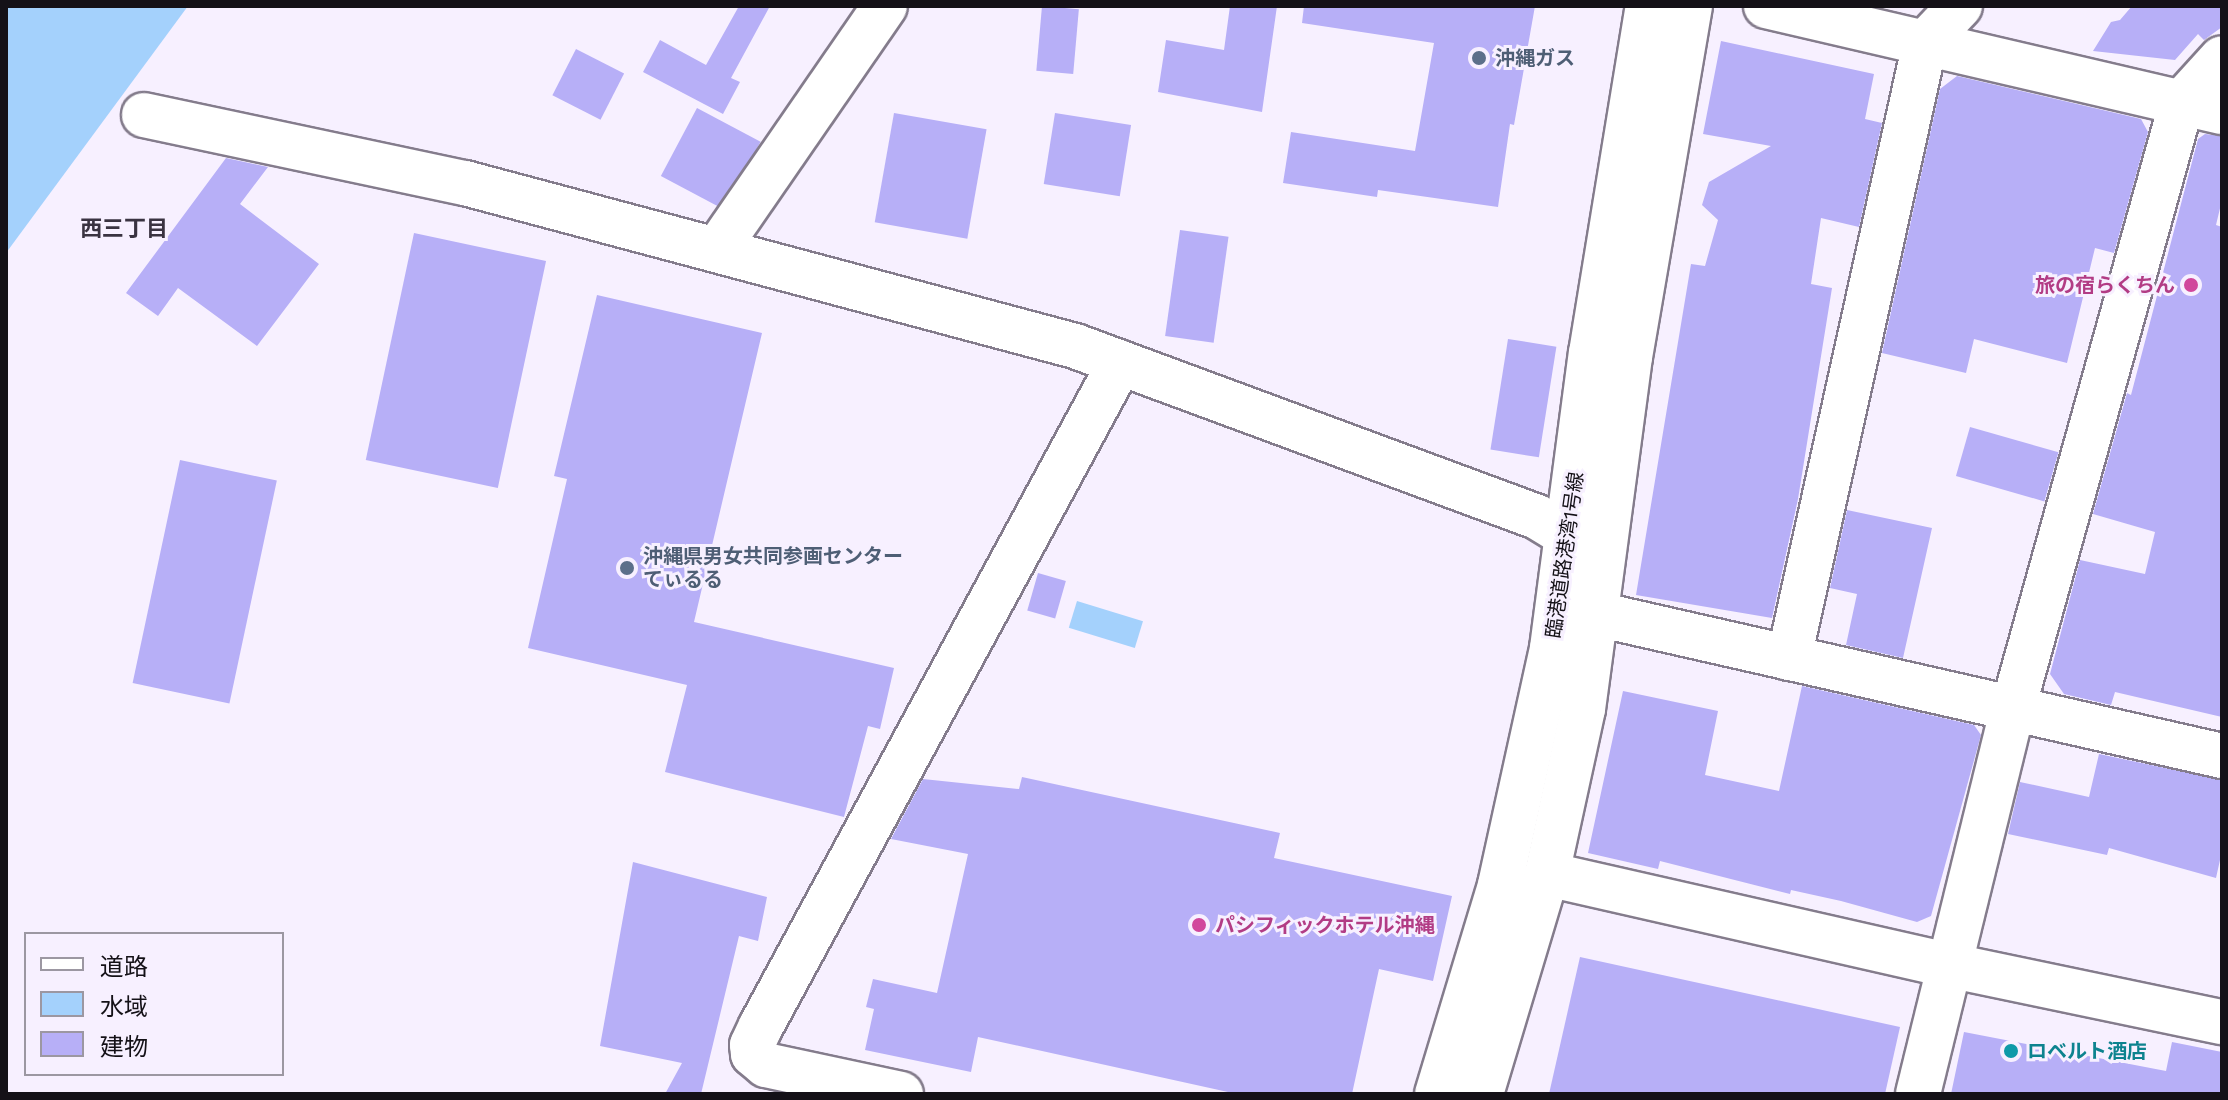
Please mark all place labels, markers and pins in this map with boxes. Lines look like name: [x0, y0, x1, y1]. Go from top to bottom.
place label: 沖縄ガス: [1495, 46, 1575, 70]
marker: 沖縄ガス: [1470, 49, 1488, 67]
place label: 旅の宿らくちん: [2035, 273, 2175, 297]
marker: 旅の宿らくちん: [2182, 276, 2200, 294]
place label: 沖縄県男女共同参画センター てぃるる: [643, 544, 903, 591]
marker: 沖縄県男女共同参画センター てぃるる: [618, 559, 636, 577]
place label: パシフィックホテル沖縄: [1215, 913, 1435, 937]
marker: パシフィックホテル沖縄: [1190, 916, 1208, 934]
place label: ロベルト酒店: [2027, 1039, 2147, 1063]
marker: ロベルト酒店: [2002, 1042, 2020, 1060]

